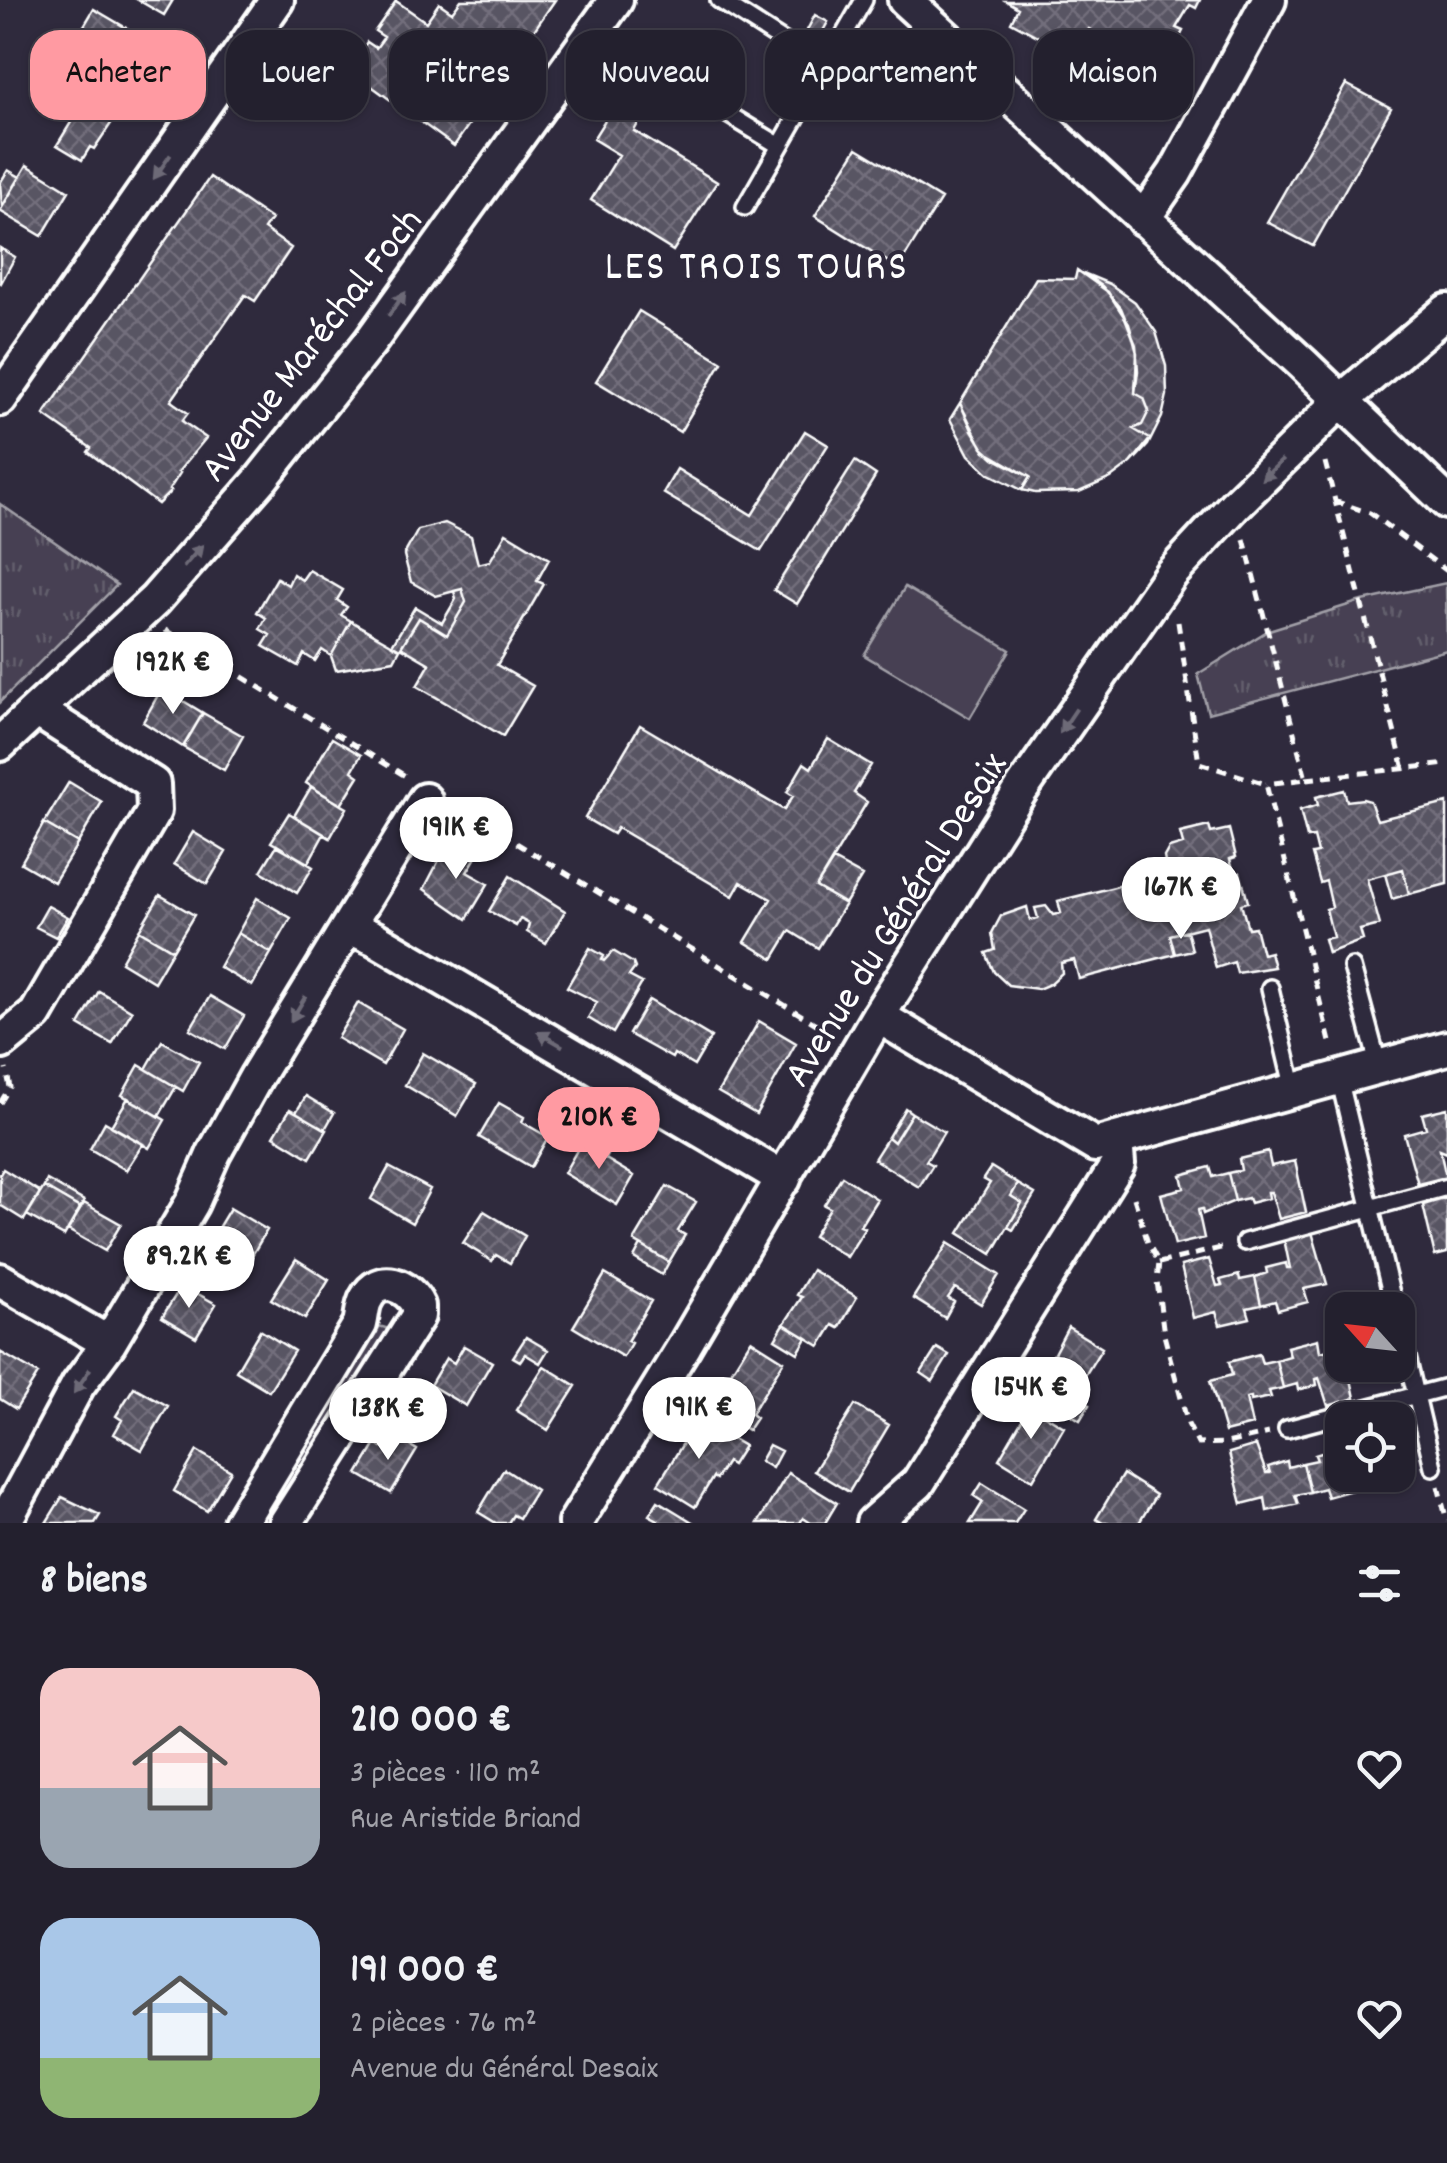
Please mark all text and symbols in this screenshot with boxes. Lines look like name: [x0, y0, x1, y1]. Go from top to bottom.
chip: Acheter: [30, 30, 206, 120]
chip: Louer: [226, 30, 369, 120]
chip: Filtres: [389, 30, 546, 120]
chip: Nouveau: [566, 30, 745, 120]
chip: Appartement: [765, 30, 1013, 120]
chip: Maison: [1033, 30, 1193, 120]
one-way arrow: [153, 153, 172, 180]
street label: Avenue Maréchal Foch: [189, 198, 440, 496]
district label: LES TROIS TOURS: [605, 240, 909, 300]
one-way arrow: [387, 291, 407, 317]
one-way arrow: [1260, 458, 1284, 481]
one-way arrow: [181, 544, 203, 569]
pin: 192K €: [92, 632, 254, 717]
text: 192K €: [135, 641, 211, 687]
one-way arrow: [1059, 708, 1078, 735]
street label: Avenue du Général Desaix: [772, 743, 1025, 1100]
pin: 191K €: [375, 797, 537, 882]
text: 191K €: [422, 806, 490, 852]
pin: 167K €: [1100, 857, 1262, 942]
text: 167K €: [1144, 866, 1218, 912]
one-way arrow: [290, 995, 307, 1023]
one-way arrow: [536, 1030, 564, 1048]
pin: 210K €: [518, 1087, 680, 1172]
text: 210K €: [560, 1096, 638, 1142]
pin: 89.2K €: [97, 1226, 281, 1311]
text: 89.2K €: [146, 1235, 232, 1281]
north arrow: [1325, 1292, 1415, 1382]
map controls: [1325, 1292, 1415, 1492]
pin: 154K €: [950, 1357, 1112, 1442]
text: 154K €: [993, 1366, 1069, 1412]
one-way arrow: [73, 1367, 92, 1394]
pin: 191K €: [618, 1377, 780, 1462]
pin: 138K €: [307, 1378, 469, 1463]
text: 191K €: [665, 1386, 733, 1432]
text: 138K €: [351, 1387, 425, 1433]
button: locate: [1325, 1402, 1415, 1492]
text: 8 biens: [40, 1553, 148, 1613]
icon: filters: [1352, 1556, 1407, 1611]
text: 210 000 €: [350, 1692, 512, 1752]
icon: home: [120, 1708, 240, 1828]
icon: heart: [1352, 1741, 1407, 1796]
text: 3 pièces · 110 m²: [350, 1752, 541, 1798]
text: Rue Aristide Briand: [350, 1798, 581, 1844]
text: 191 000 €: [350, 1942, 499, 2002]
icon: home: [120, 1958, 240, 2078]
icon: heart: [1352, 1991, 1407, 2046]
text: 2 pièces · 76 m²: [350, 2002, 537, 2048]
text: Avenue du Général Desaix: [350, 2048, 658, 2094]

